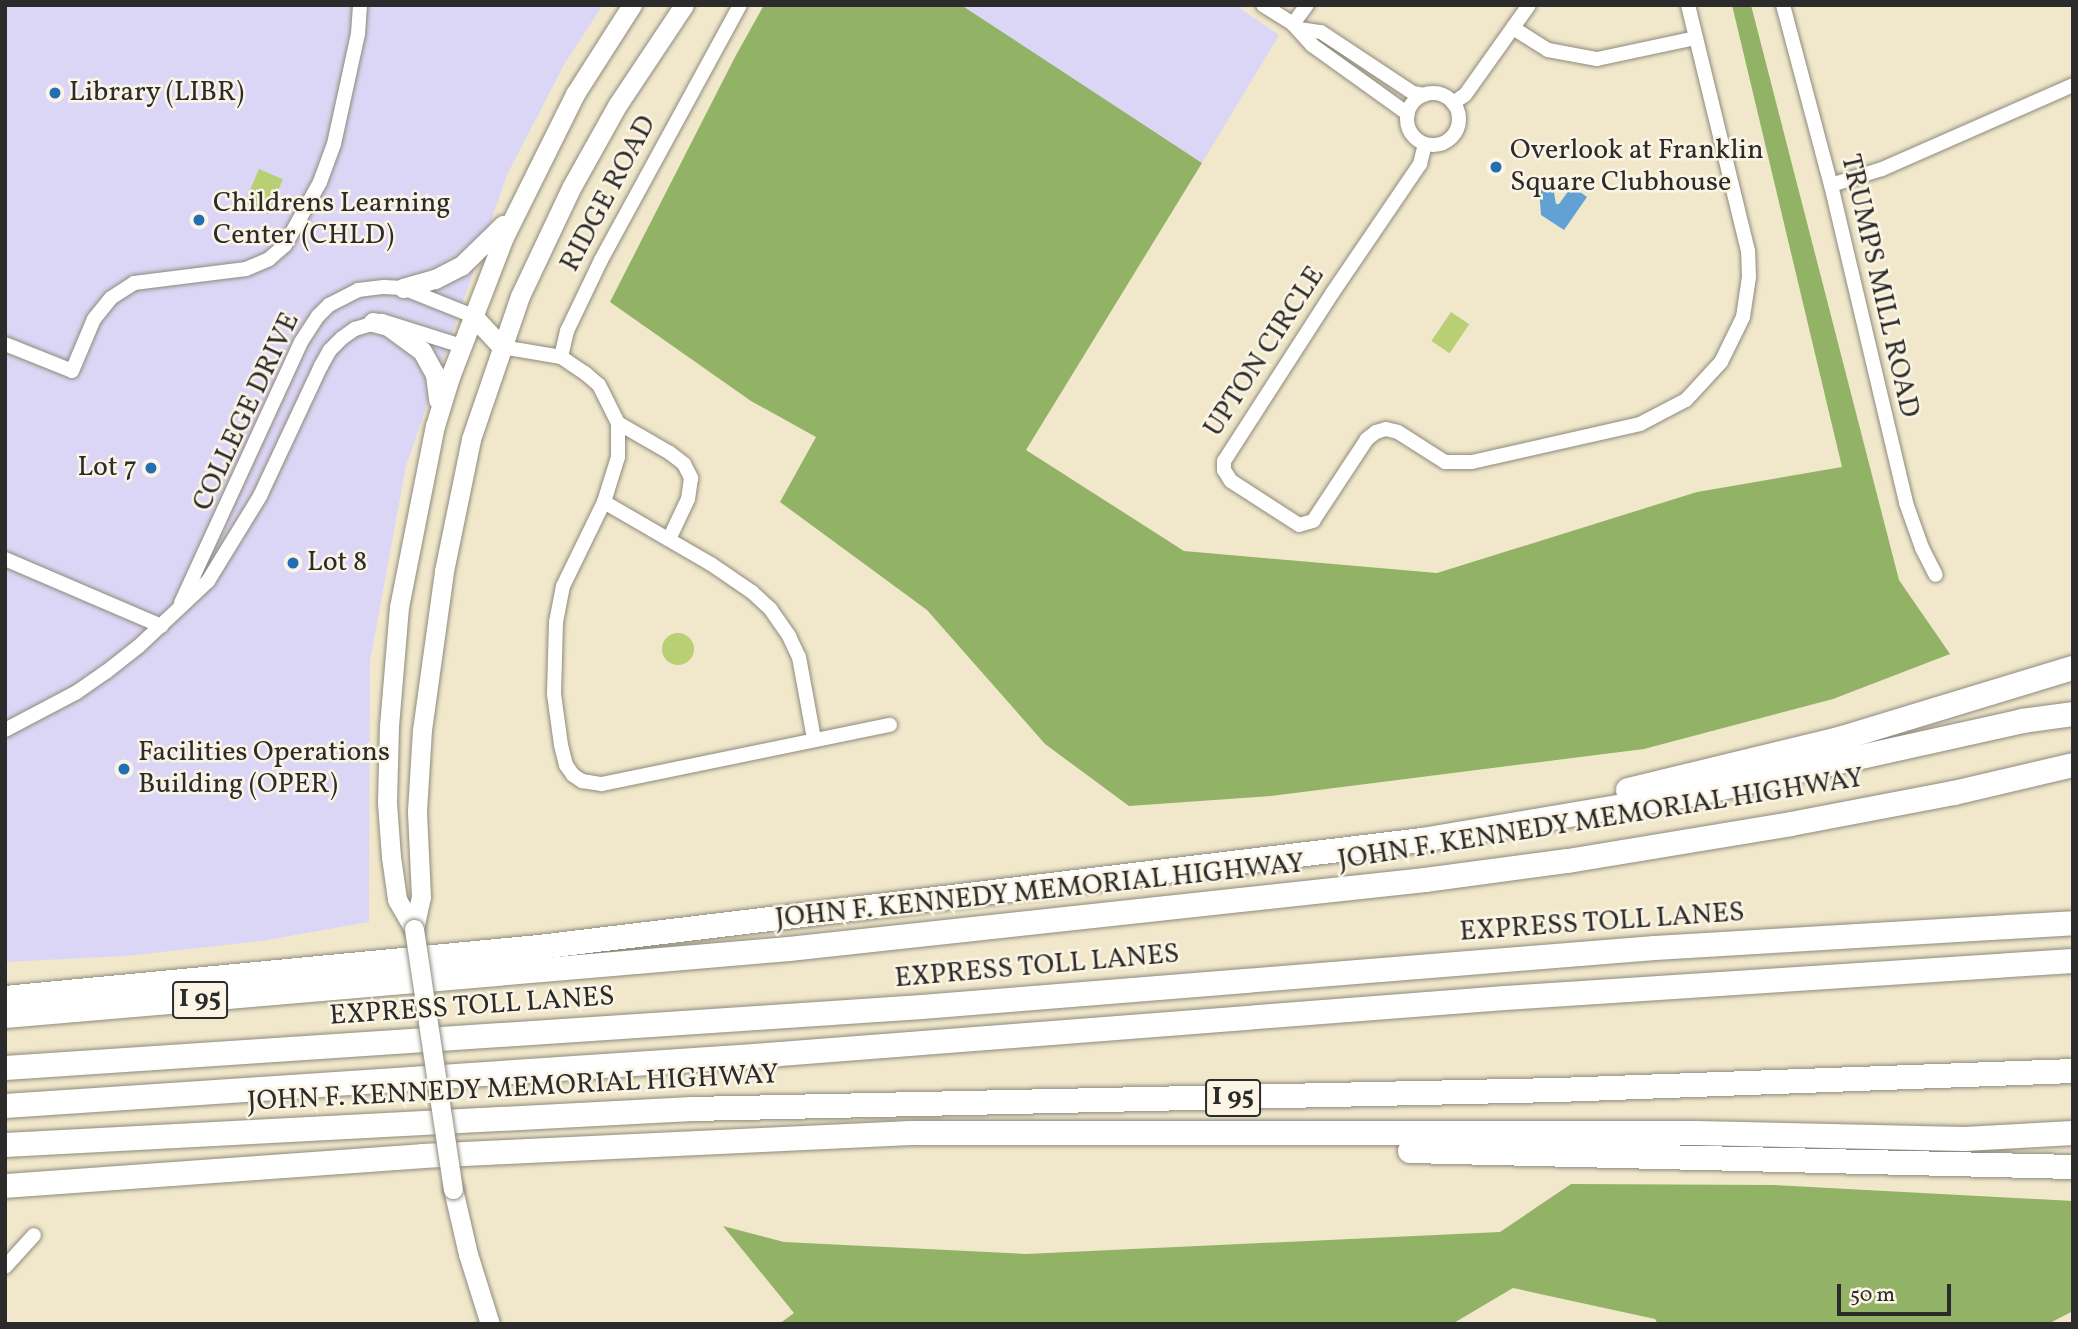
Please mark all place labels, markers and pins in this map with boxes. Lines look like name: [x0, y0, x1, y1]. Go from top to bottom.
place label: Library (LIBR): [69, 76, 245, 110]
marker: Library (LIBR): [47, 85, 63, 101]
place label: Overlook at Franklin Square Clubhouse: [1510, 134, 1764, 200]
marker: Overlook at Franklin Square Clubhouse: [1488, 159, 1504, 175]
place label: Childrens Learning Center (CHLD): [213, 187, 451, 253]
marker: Childrens Learning Center (CHLD): [191, 212, 207, 228]
place label: Lot 7: [77, 451, 137, 485]
marker: Lot 7: [143, 460, 159, 476]
place label: Lot 8: [307, 546, 367, 580]
marker: Lot 8: [285, 555, 301, 571]
place label: Facilities Operations Building (OPER): [138, 736, 390, 802]
marker: Facilities Operations Building (OPER): [116, 761, 132, 777]

